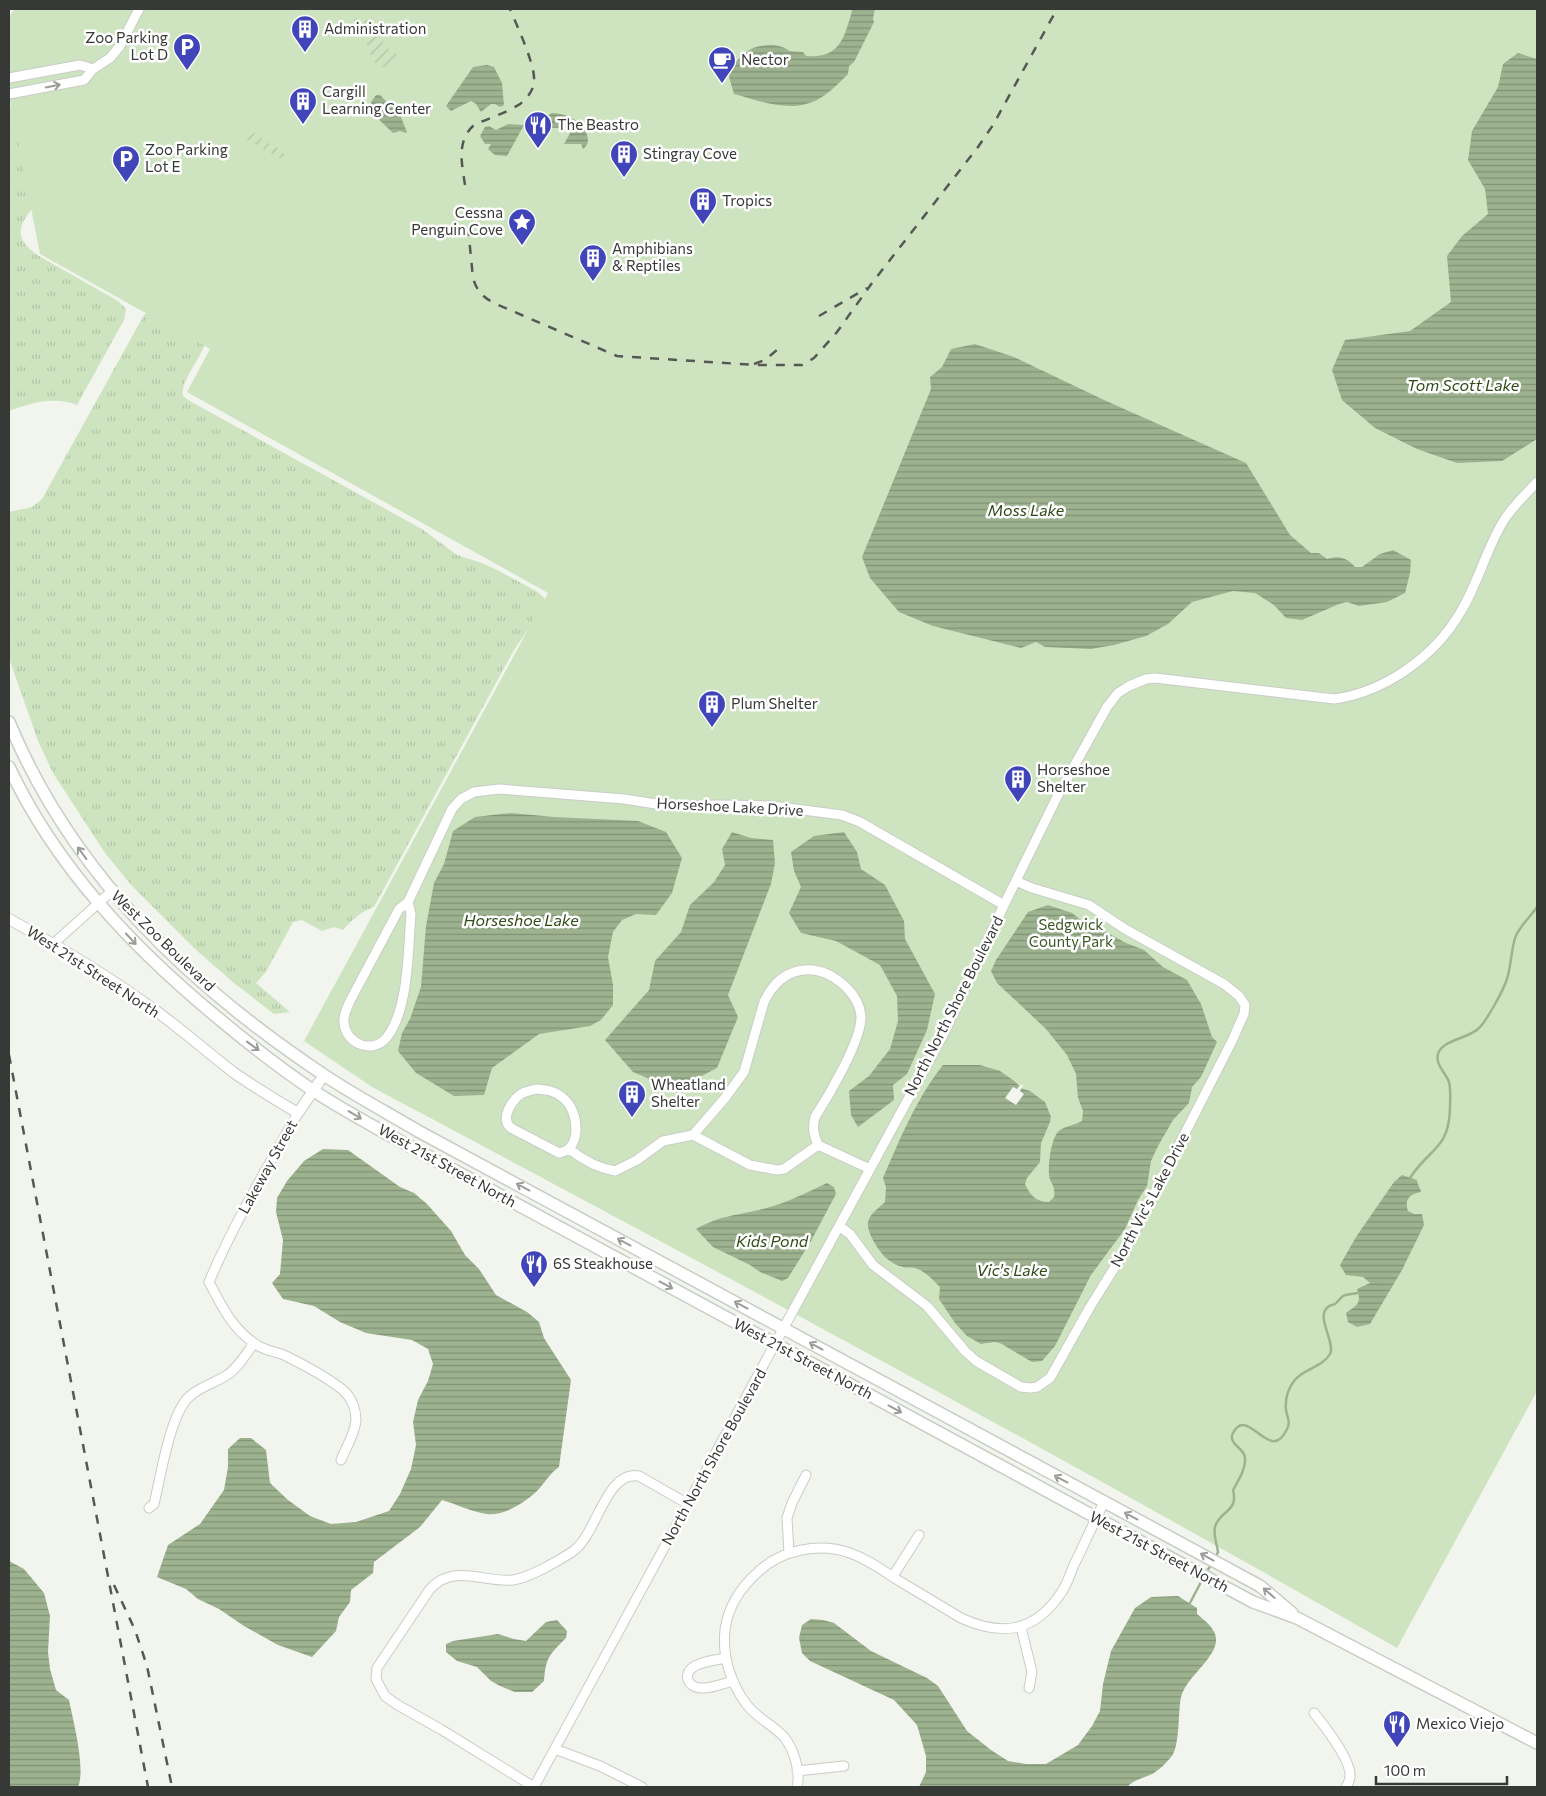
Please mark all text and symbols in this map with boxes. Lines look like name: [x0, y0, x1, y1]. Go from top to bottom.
building icon: Administration: [290, 14, 320, 53]
place label: Administration: [324, 19, 426, 37]
place label: Zoo Parking Lot D: [85, 28, 168, 63]
parking icon: Zoo Parking Lot D: [172, 32, 202, 71]
cafe icon: Nector: [707, 45, 737, 84]
place label: Nector: [741, 50, 789, 68]
one-way arrow: [45, 80, 61, 90]
place label: Cargill Learning Center: [322, 82, 431, 117]
building icon: Cargill Learning Center: [288, 86, 318, 125]
restaurant icon: The Beastro: [523, 110, 553, 149]
place label: The Beastro: [557, 115, 639, 133]
building icon: Stingray Cove: [609, 139, 639, 178]
place label: Zoo Parking Lot E: [145, 140, 228, 175]
parking icon: Zoo Parking Lot E: [111, 144, 141, 183]
place label: Stingray Cove: [643, 144, 737, 162]
building icon: Tropics: [688, 186, 718, 225]
place label: Tropics: [722, 191, 772, 209]
place label: Cessna Penguin Cove: [411, 203, 503, 238]
place icon: Cessna Penguin Cove: [507, 207, 537, 246]
place label: Amphibians & Reptiles: [612, 239, 693, 274]
building icon: Amphibians & Reptiles: [578, 243, 608, 282]
water label: Tom Scott Lake: [1407, 375, 1520, 394]
water label: Moss Lake: [988, 500, 1065, 519]
building icon: Plum Shelter: [697, 689, 727, 728]
place label: Plum Shelter: [731, 694, 818, 712]
place label: Horseshoe Shelter: [1037, 760, 1110, 795]
building icon: Horseshoe Shelter: [1003, 764, 1033, 803]
street label: Horseshoe Lake Drive: [656, 793, 804, 819]
one-way arrow: [77, 846, 87, 860]
street label: West Zoo Boulevard: [108, 886, 219, 994]
water label: Horseshoe Lake: [463, 910, 579, 929]
street label: North North Shore Boulevard: [900, 913, 1006, 1098]
park label: Sedgwick County Park: [1029, 915, 1113, 950]
street label: West 21st Street North: [24, 921, 163, 1021]
one-way arrow: [125, 933, 137, 946]
one-way arrow: [246, 1041, 260, 1051]
place label: Wheatland Shelter: [651, 1075, 726, 1110]
building icon: Wheatland Shelter: [617, 1079, 647, 1118]
one-way arrow: [348, 1111, 362, 1121]
street label: Lakeway Street: [234, 1116, 300, 1217]
street label: West 21st Street North: [375, 1120, 520, 1211]
street label: North Vic's Lake Drive: [1106, 1129, 1192, 1270]
one-way arrow: [516, 1182, 531, 1192]
water label: Kids Pond: [736, 1231, 809, 1250]
one-way arrow: [618, 1237, 632, 1247]
restaurant icon: 6S Steakhouse: [519, 1249, 549, 1288]
place label: 6S Steakhouse: [553, 1254, 653, 1272]
water label: Vic's Lake: [977, 1260, 1048, 1279]
one-way arrow: [658, 1281, 673, 1290]
one-way arrow: [734, 1300, 748, 1310]
street label: West 21st Street North: [731, 1314, 876, 1402]
one-way arrow: [809, 1341, 824, 1350]
street label: North North Shore Boulevard: [657, 1365, 769, 1548]
one-way arrow: [888, 1404, 903, 1414]
one-way arrow: [1054, 1474, 1069, 1484]
street label: West 21st Street North: [1087, 1507, 1232, 1595]
one-way arrow: [1124, 1511, 1139, 1521]
one-way arrow: [1200, 1552, 1215, 1561]
one-way arrow: [1262, 1588, 1275, 1599]
restaurant icon: Mexico Viejo: [1382, 1709, 1412, 1748]
place label: Mexico Viejo: [1416, 1714, 1504, 1732]
scale bar: [1376, 1754, 1507, 1786]
text: 100 m: [1384, 1761, 1426, 1779]

